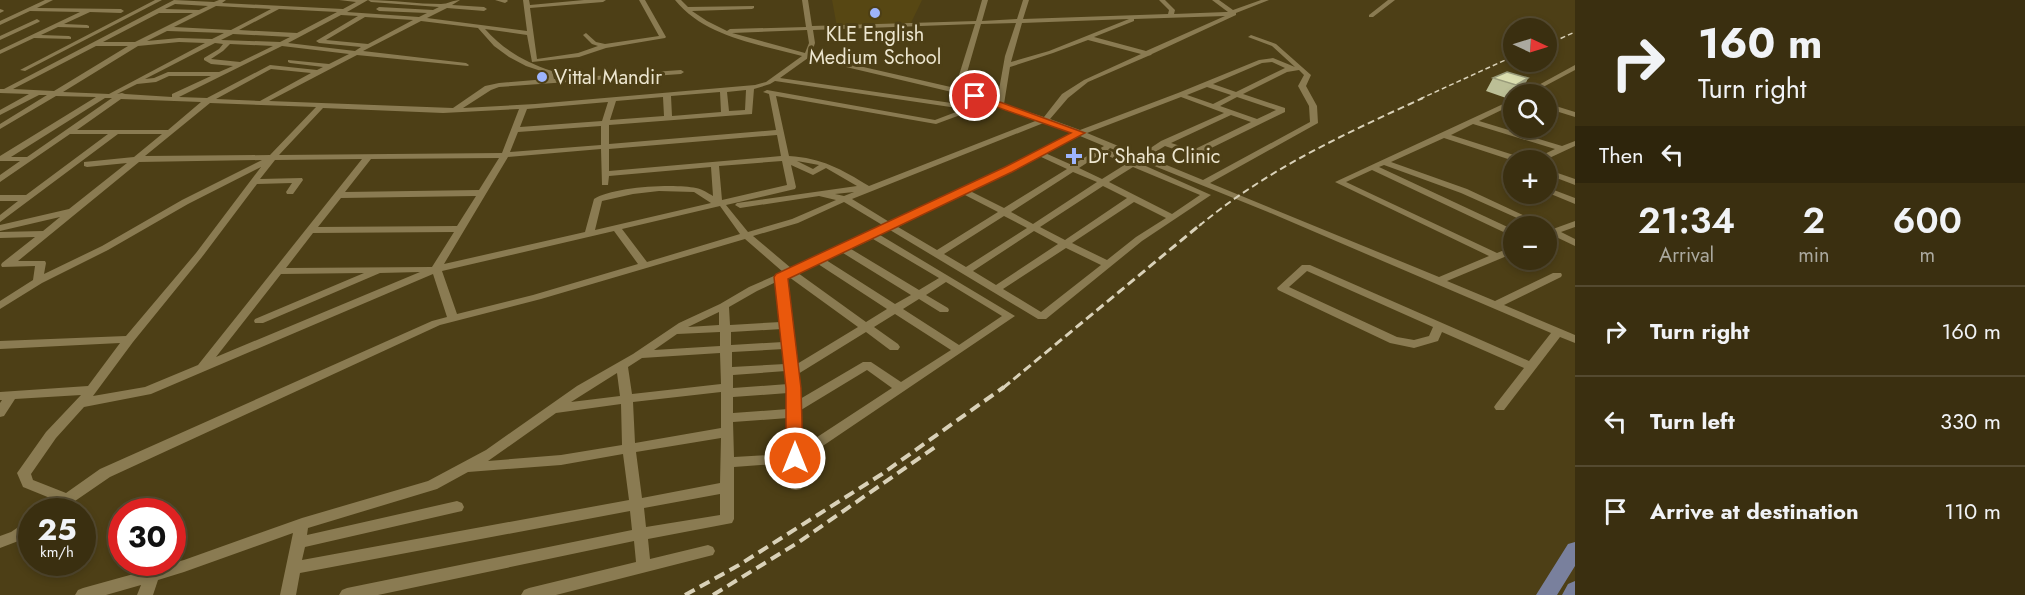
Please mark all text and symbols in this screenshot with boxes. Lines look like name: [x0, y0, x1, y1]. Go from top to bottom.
marker: KLE English Medium School: [868, 6, 882, 20]
text: 160 m: [1698, 13, 1822, 74]
north arrow: [1503, 18, 1557, 72]
map controls: [1503, 18, 1557, 270]
place label: KLE English Medium School: [809, 20, 941, 72]
icon: right: [1599, 24, 1677, 102]
place label: Vittal Mandir: [554, 63, 662, 92]
text: Turn right: [1698, 69, 1806, 108]
marker: Vittal Mandir: [535, 70, 549, 84]
pin: [949, 70, 1000, 121]
icon: arrive: [958, 79, 991, 112]
button: search: [1503, 84, 1557, 138]
icon: left: [1656, 138, 1689, 171]
text: Then: [1599, 139, 1644, 171]
place label: Dr Shaha Clinic: [1088, 142, 1220, 171]
marker: Dr Shaha Clinic: [1065, 147, 1083, 165]
button: +: [1503, 150, 1557, 204]
text: 21:34: [1638, 194, 1735, 246]
text: 2: [1802, 194, 1825, 246]
text: 600: [1893, 194, 1962, 246]
button: −: [1503, 216, 1557, 270]
text: Arrival: [1659, 241, 1714, 270]
text: min: [1798, 241, 1829, 270]
text: m: [1919, 241, 1935, 270]
icon: right: [1599, 315, 1632, 348]
text: Turn right: [1650, 315, 1750, 347]
text: 160 m: [1941, 315, 2001, 347]
icon: left: [1599, 405, 1632, 438]
text: Turn left: [1650, 405, 1735, 437]
text: 330 m: [1940, 405, 2001, 437]
position arrow: [763, 426, 827, 490]
icon: arrive: [1599, 495, 1632, 528]
text: Arrive at destination: [1650, 495, 1859, 527]
text: 110 m: [1944, 495, 2001, 527]
speed limit sign: 30: [108, 498, 186, 576]
text: 25: [37, 508, 77, 551]
text: km/h: [40, 541, 74, 563]

